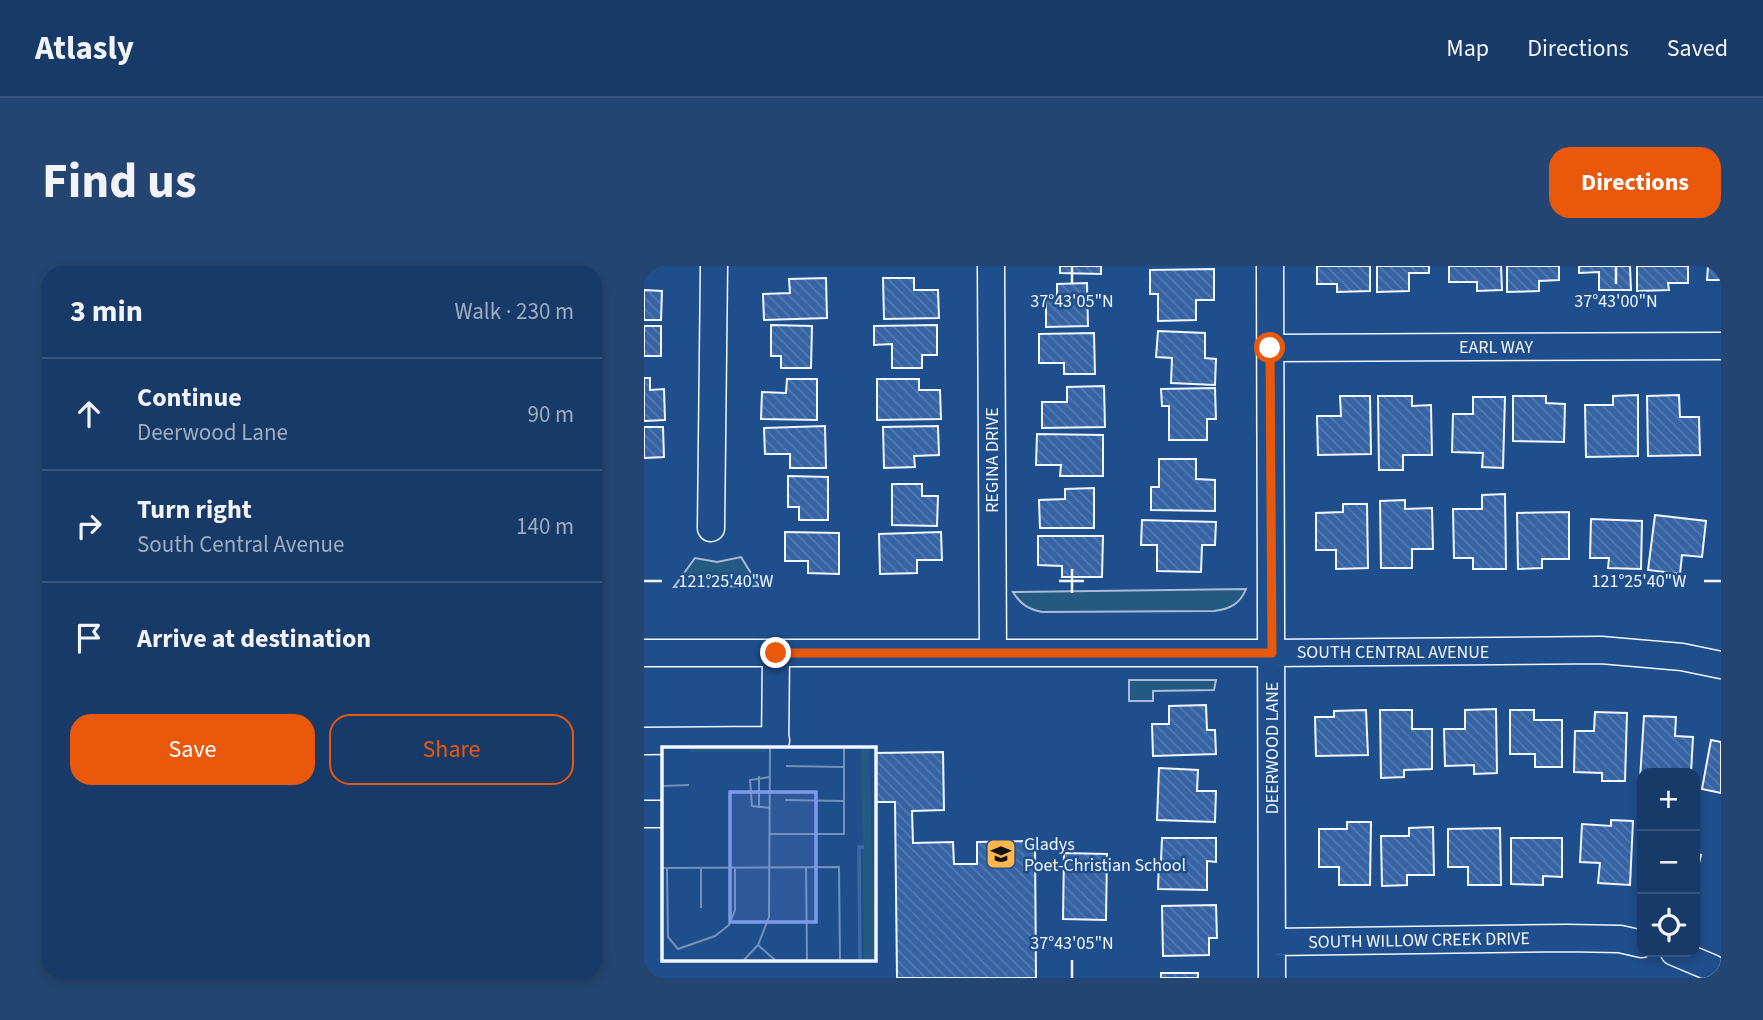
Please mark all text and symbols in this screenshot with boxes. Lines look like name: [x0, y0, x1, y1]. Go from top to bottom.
text: Atlasly: [35, 25, 134, 72]
text: Map: [1446, 31, 1489, 66]
text: Directions: [1527, 31, 1629, 66]
text: Saved: [1667, 31, 1728, 66]
text: Find us: [42, 147, 197, 217]
button: Directions: [1549, 147, 1721, 218]
text: 37°43'05"N: [1030, 289, 1114, 314]
text: 37°43'00"N: [1574, 289, 1658, 314]
text: 3 min: [70, 290, 143, 333]
text: Walk · 230 m: [455, 295, 574, 328]
route start: [1254, 332, 1285, 363]
street label: EARL WAY: [1459, 335, 1533, 360]
text: Continue: [137, 379, 242, 416]
icon: ahead: [70, 395, 108, 433]
text: 90 m: [527, 398, 574, 431]
street label: REGINA DRIVE: [980, 407, 1005, 513]
text: Deerwood Lane: [137, 416, 288, 449]
text: Turn right: [137, 491, 252, 528]
icon: right: [70, 507, 108, 545]
text: 140 m: [516, 510, 574, 543]
text: South Central Avenue: [137, 528, 344, 561]
text: 121°25'40"W: [679, 569, 773, 594]
text: 121°25'40"W: [1592, 569, 1686, 594]
icon: arrive: [70, 619, 108, 657]
text: Arrive at destination: [137, 620, 371, 657]
route end: [760, 637, 791, 668]
street label: SOUTH CENTRAL AVENUE: [1297, 640, 1489, 665]
street label: DEERWOOD LANE: [1260, 682, 1285, 814]
button: Save: [70, 714, 315, 785]
button: Share: [329, 714, 574, 785]
inset map: [662, 747, 875, 960]
map controls: [1637, 768, 1700, 957]
button: +: [1637, 768, 1700, 831]
button: −: [1637, 831, 1700, 894]
place label: Gladys Poet-Christian School: [1024, 832, 1186, 878]
school or university icon: Gladys Poet-Christian School: [984, 837, 1018, 871]
button: locate: [1637, 894, 1700, 957]
street label: SOUTH WILLOW CREEK DRIVE: [1308, 926, 1530, 955]
text: 37°43'05"N: [1030, 931, 1114, 956]

